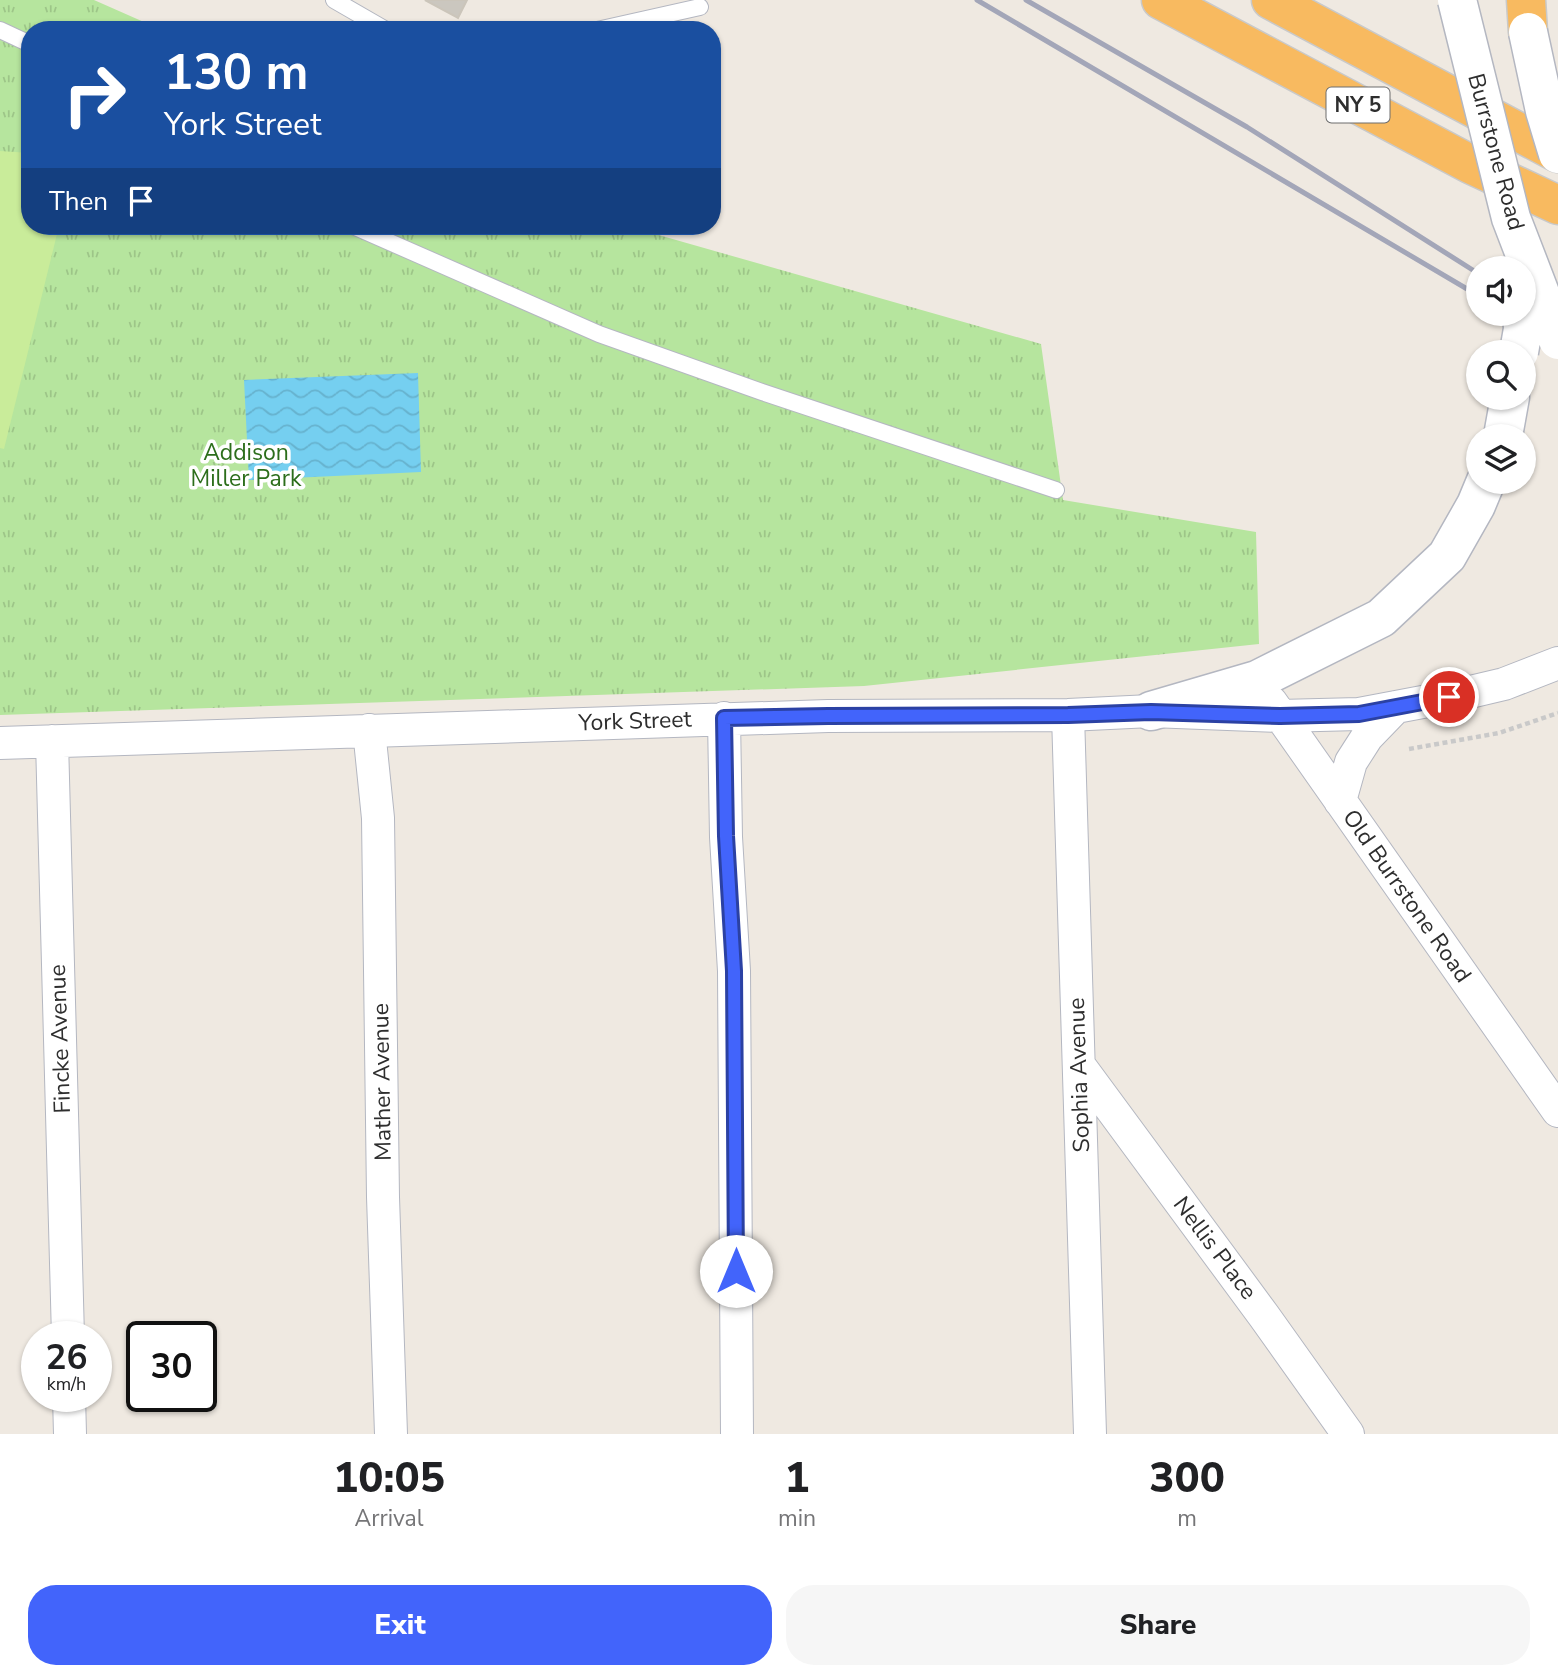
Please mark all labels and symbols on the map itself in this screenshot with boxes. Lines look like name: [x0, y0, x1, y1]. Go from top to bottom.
street label: Burrstone Road: [1460, 70, 1532, 234]
road number: NY 5: [1326, 88, 1390, 122]
park label: Addison Miller Park: [191, 437, 302, 494]
pin: [1419, 667, 1479, 727]
street label: York Street: [577, 704, 693, 738]
street label: Old Burrstone Road: [1336, 803, 1478, 989]
street label: Fincke Avenue: [42, 964, 78, 1114]
street label: Sophia Avenue: [1061, 997, 1097, 1153]
street label: Mather Avenue: [365, 1003, 399, 1161]
street label: Nellis Place: [1166, 1190, 1264, 1306]
position arrow: [699, 1234, 773, 1308]
speed limit sign: 30: [126, 1321, 217, 1412]

